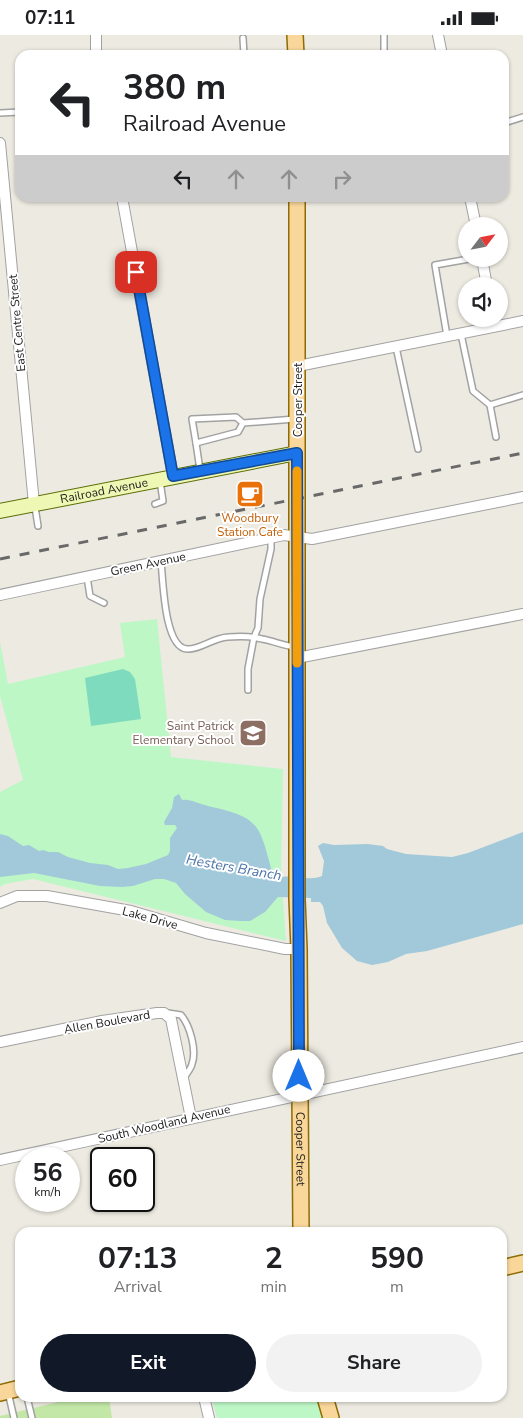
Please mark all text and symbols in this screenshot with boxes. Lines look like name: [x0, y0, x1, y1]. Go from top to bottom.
text: 07:11: [25, 5, 75, 31]
text: 380 m: [123, 64, 226, 111]
icon: left: [40, 70, 105, 135]
text: Railroad Avenue: [123, 109, 286, 139]
icon: left: [169, 165, 197, 193]
icon: ahead: [222, 165, 250, 193]
icon: ahead: [275, 165, 303, 193]
icon: right: [328, 165, 356, 193]
north arrow: [458, 217, 508, 267]
map controls: [458, 217, 508, 327]
pin: [115, 251, 157, 293]
icon: arrive: [122, 258, 150, 286]
street label: East Centre Street: [5, 273, 29, 372]
button: sound: [458, 277, 508, 327]
street label: Cooper Street: [290, 362, 306, 437]
street label: Railroad Avenue: [59, 474, 149, 507]
cafe icon: Woodbury Station Cafe: [235, 479, 265, 509]
place label: Woodbury Station Cafe: [217, 510, 283, 540]
street label: Green Avenue: [109, 548, 187, 580]
place label: Saint Patrick Elementary School: [133, 718, 235, 748]
school or university icon: Saint Patrick Elementary School: [238, 718, 268, 748]
water label: Hesters Branch: [185, 850, 283, 885]
street label: Lake Drive: [121, 903, 179, 933]
street label: Allen Boulevard: [63, 1007, 151, 1037]
position arrow: [272, 1049, 324, 1101]
street label: South Woodland Avenue: [96, 1101, 232, 1147]
street label: Cooper Street: [292, 1112, 309, 1187]
speed limit sign: 60: [90, 1147, 155, 1212]
text: 56: [32, 1156, 63, 1190]
text: km/h: [34, 1184, 61, 1200]
text: 07:13: [98, 1238, 177, 1279]
text: 2: [265, 1238, 283, 1279]
text: 590: [370, 1238, 424, 1279]
text: Arrival: [114, 1276, 162, 1298]
text: min: [260, 1276, 287, 1298]
text: m: [390, 1276, 404, 1298]
button: Exit: [40, 1334, 256, 1392]
button: Share: [266, 1334, 482, 1392]

